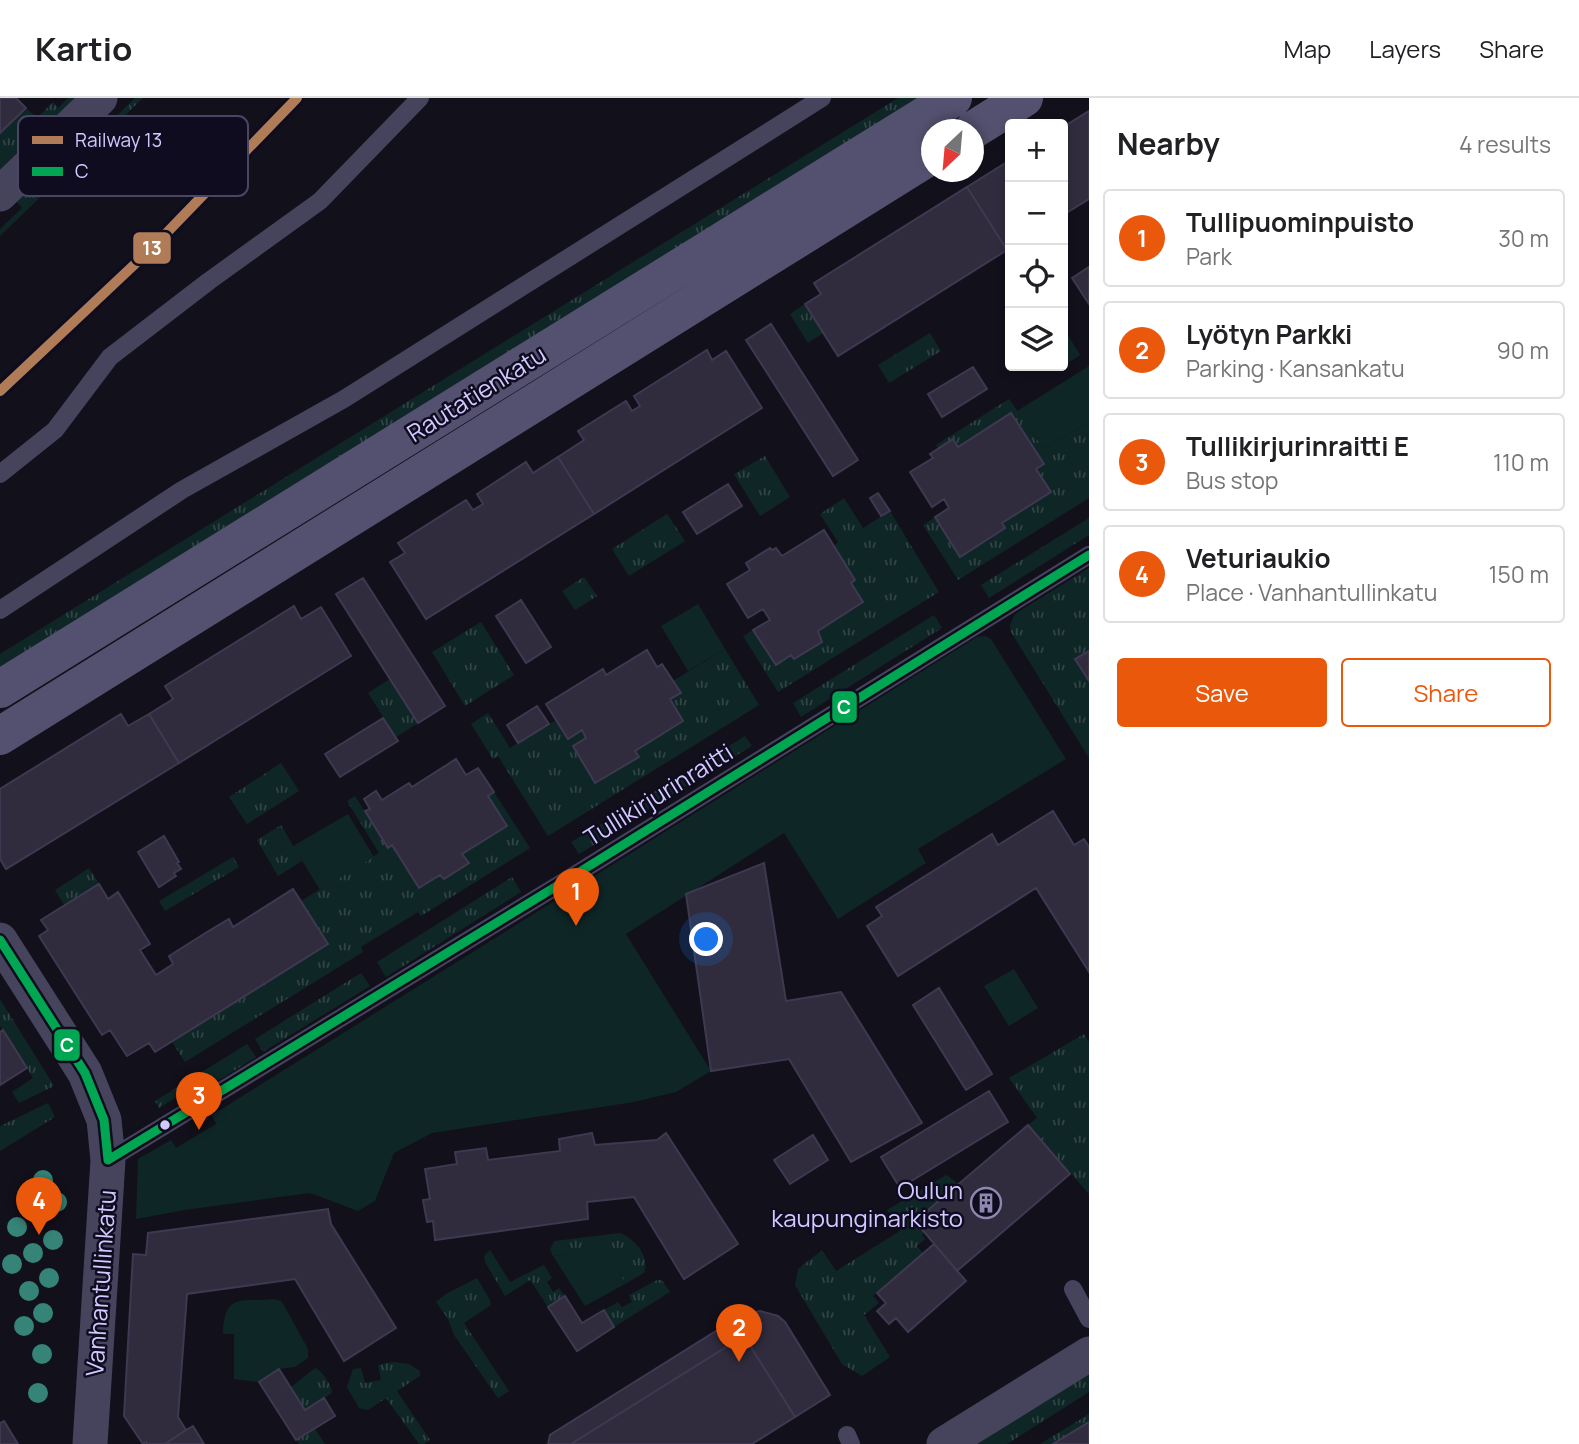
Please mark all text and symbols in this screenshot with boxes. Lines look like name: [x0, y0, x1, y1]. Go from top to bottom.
text: Kartio: [35, 26, 132, 71]
text: Map: [1284, 32, 1331, 65]
text: Layers: [1369, 32, 1441, 65]
text: Share: [1479, 32, 1544, 65]
legend: [18, 116, 248, 196]
north arrow: [921, 119, 984, 182]
map controls: [1005, 119, 1068, 371]
button: +: [1005, 119, 1068, 182]
text: Nearby: [1117, 123, 1220, 164]
text: Railway 13: [75, 127, 162, 153]
text: 4 results: [1459, 128, 1551, 160]
text: C: [75, 158, 89, 184]
button: −: [1005, 182, 1068, 245]
text: Tullipuominpuisto: [1186, 204, 1414, 240]
text: 1: [1137, 222, 1147, 254]
text: 30 m: [1498, 222, 1549, 254]
line badge: 13: [132, 231, 172, 265]
text: 13: [142, 235, 162, 261]
text: Park: [1186, 240, 1232, 272]
button: locate: [1005, 245, 1068, 308]
button: layers: [1005, 308, 1068, 371]
text: Lyötyn Parkki: [1186, 316, 1352, 352]
text: 2: [1135, 334, 1149, 366]
text: 90 m: [1497, 334, 1549, 366]
street label: Rautatienkatu: [400, 337, 552, 449]
text: Parking · Kansankatu: [1186, 352, 1405, 384]
text: Tullikirjurinraitti E: [1186, 428, 1409, 464]
text: 3: [1135, 446, 1149, 478]
text: 110 m: [1493, 446, 1549, 478]
text: Bus stop: [1186, 464, 1278, 496]
text: Veturiaukio: [1186, 540, 1331, 576]
text: 4: [1135, 558, 1149, 590]
text: 150 m: [1489, 558, 1549, 590]
text: Place · Vanhantullinkatu: [1186, 576, 1437, 608]
button: Save: [1117, 658, 1327, 727]
button: Share: [1341, 658, 1551, 727]
line badge: C: [831, 690, 858, 724]
text: C: [837, 694, 851, 720]
street label: Tullikirjurinraitti: [577, 735, 739, 853]
pin: 1: [553, 868, 599, 926]
your location: [689, 922, 723, 956]
line badge: C: [53, 1028, 81, 1062]
text: C: [60, 1032, 74, 1058]
pin: 3: [176, 1072, 222, 1130]
unlabelled marker: [158, 1118, 172, 1132]
place label: Oulun kaupunginarkisto: [771, 1173, 963, 1234]
pin: 4: [16, 1177, 62, 1235]
building icon: Oulun kaupunginarkisto: [969, 1186, 1003, 1220]
street label: Vanhantullinkatu: [77, 1189, 123, 1377]
pin: 2: [716, 1304, 762, 1362]

